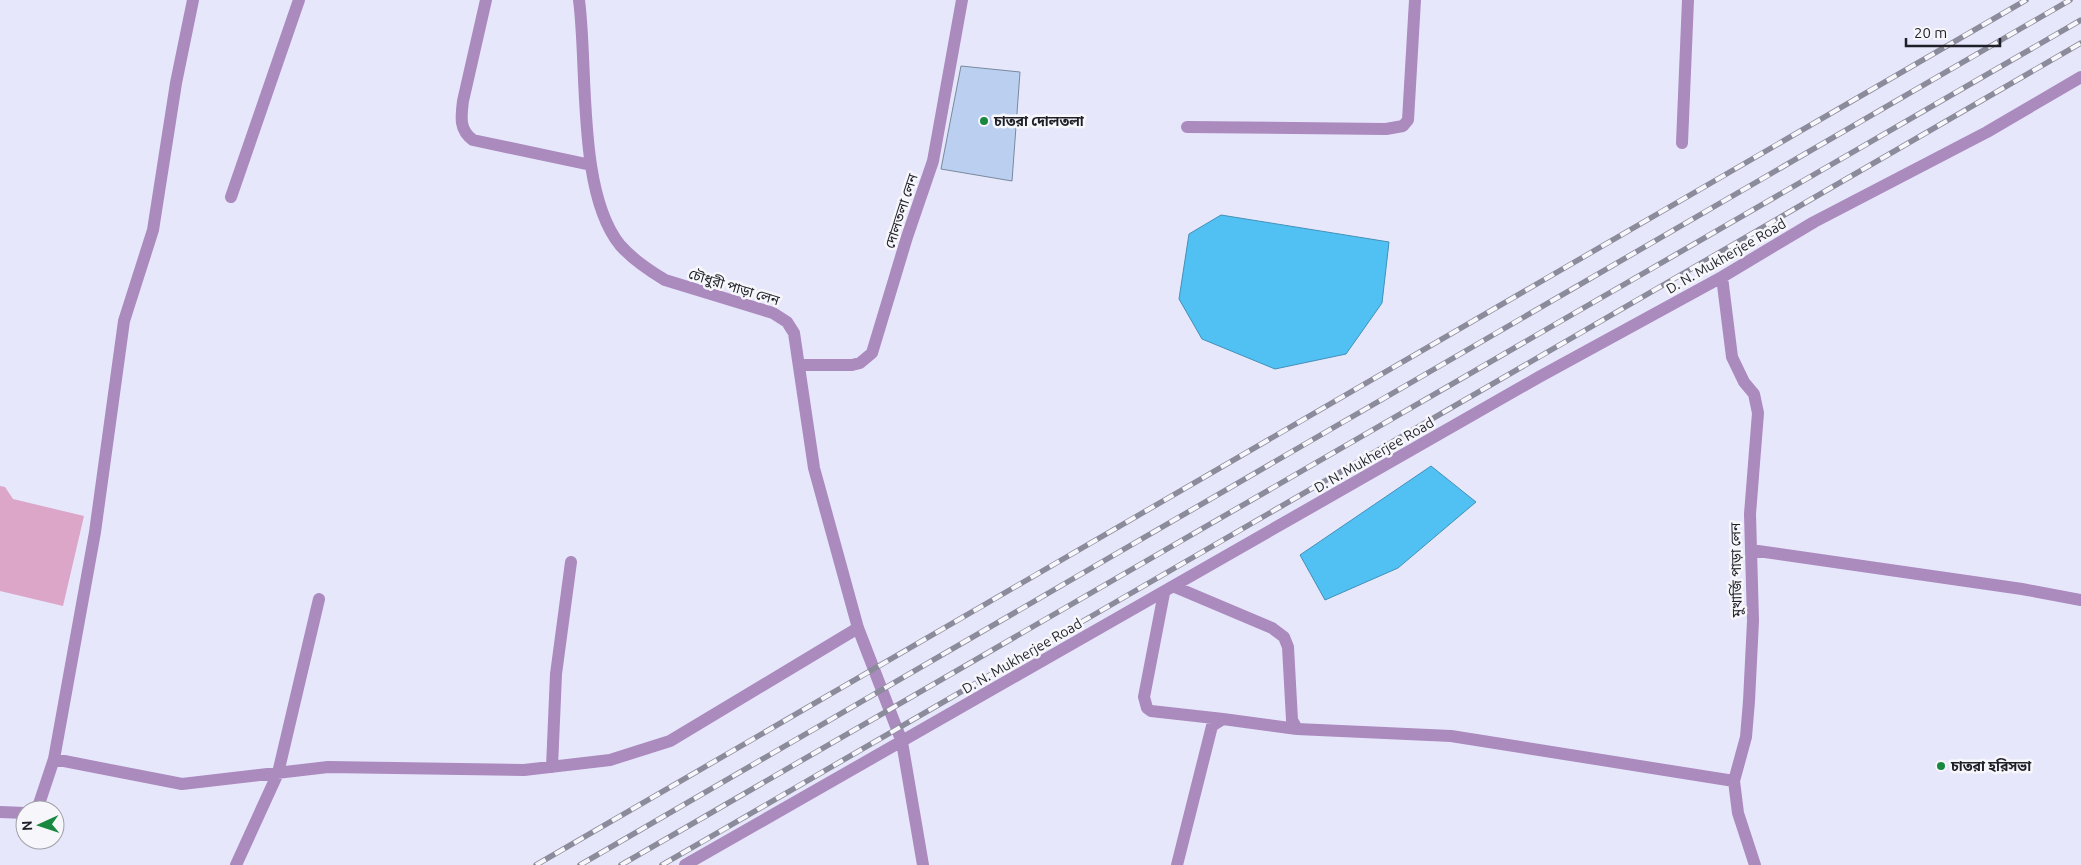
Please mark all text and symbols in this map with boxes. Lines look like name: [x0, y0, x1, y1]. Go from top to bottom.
scale bar: [1906, 15, 2000, 47]
text: 20 m: [1914, 24, 1947, 41]
place label: চাতরা দোলতলা: [993, 113, 1085, 129]
marker: চাতরা দোলতলা: [978, 115, 990, 127]
street label: দোলতলা লেন: [881, 171, 921, 250]
street label: D. N. Mukherjee Road: [1663, 215, 1789, 297]
street label: চৌধুরী পাড়া লেন: [686, 266, 782, 310]
street label: D. N. Mukherjee Road: [1311, 414, 1437, 496]
street label: মুখার্জি পাড়া লেন: [1726, 522, 1746, 619]
street label: D. N. Mukherjee Road: [959, 615, 1085, 697]
place label: চাতরা হরিসভা: [1950, 758, 2032, 774]
marker: চাতরা হরিসভা: [1935, 760, 1947, 772]
north arrow: [15, 800, 65, 850]
text: N: [19, 820, 35, 831]

